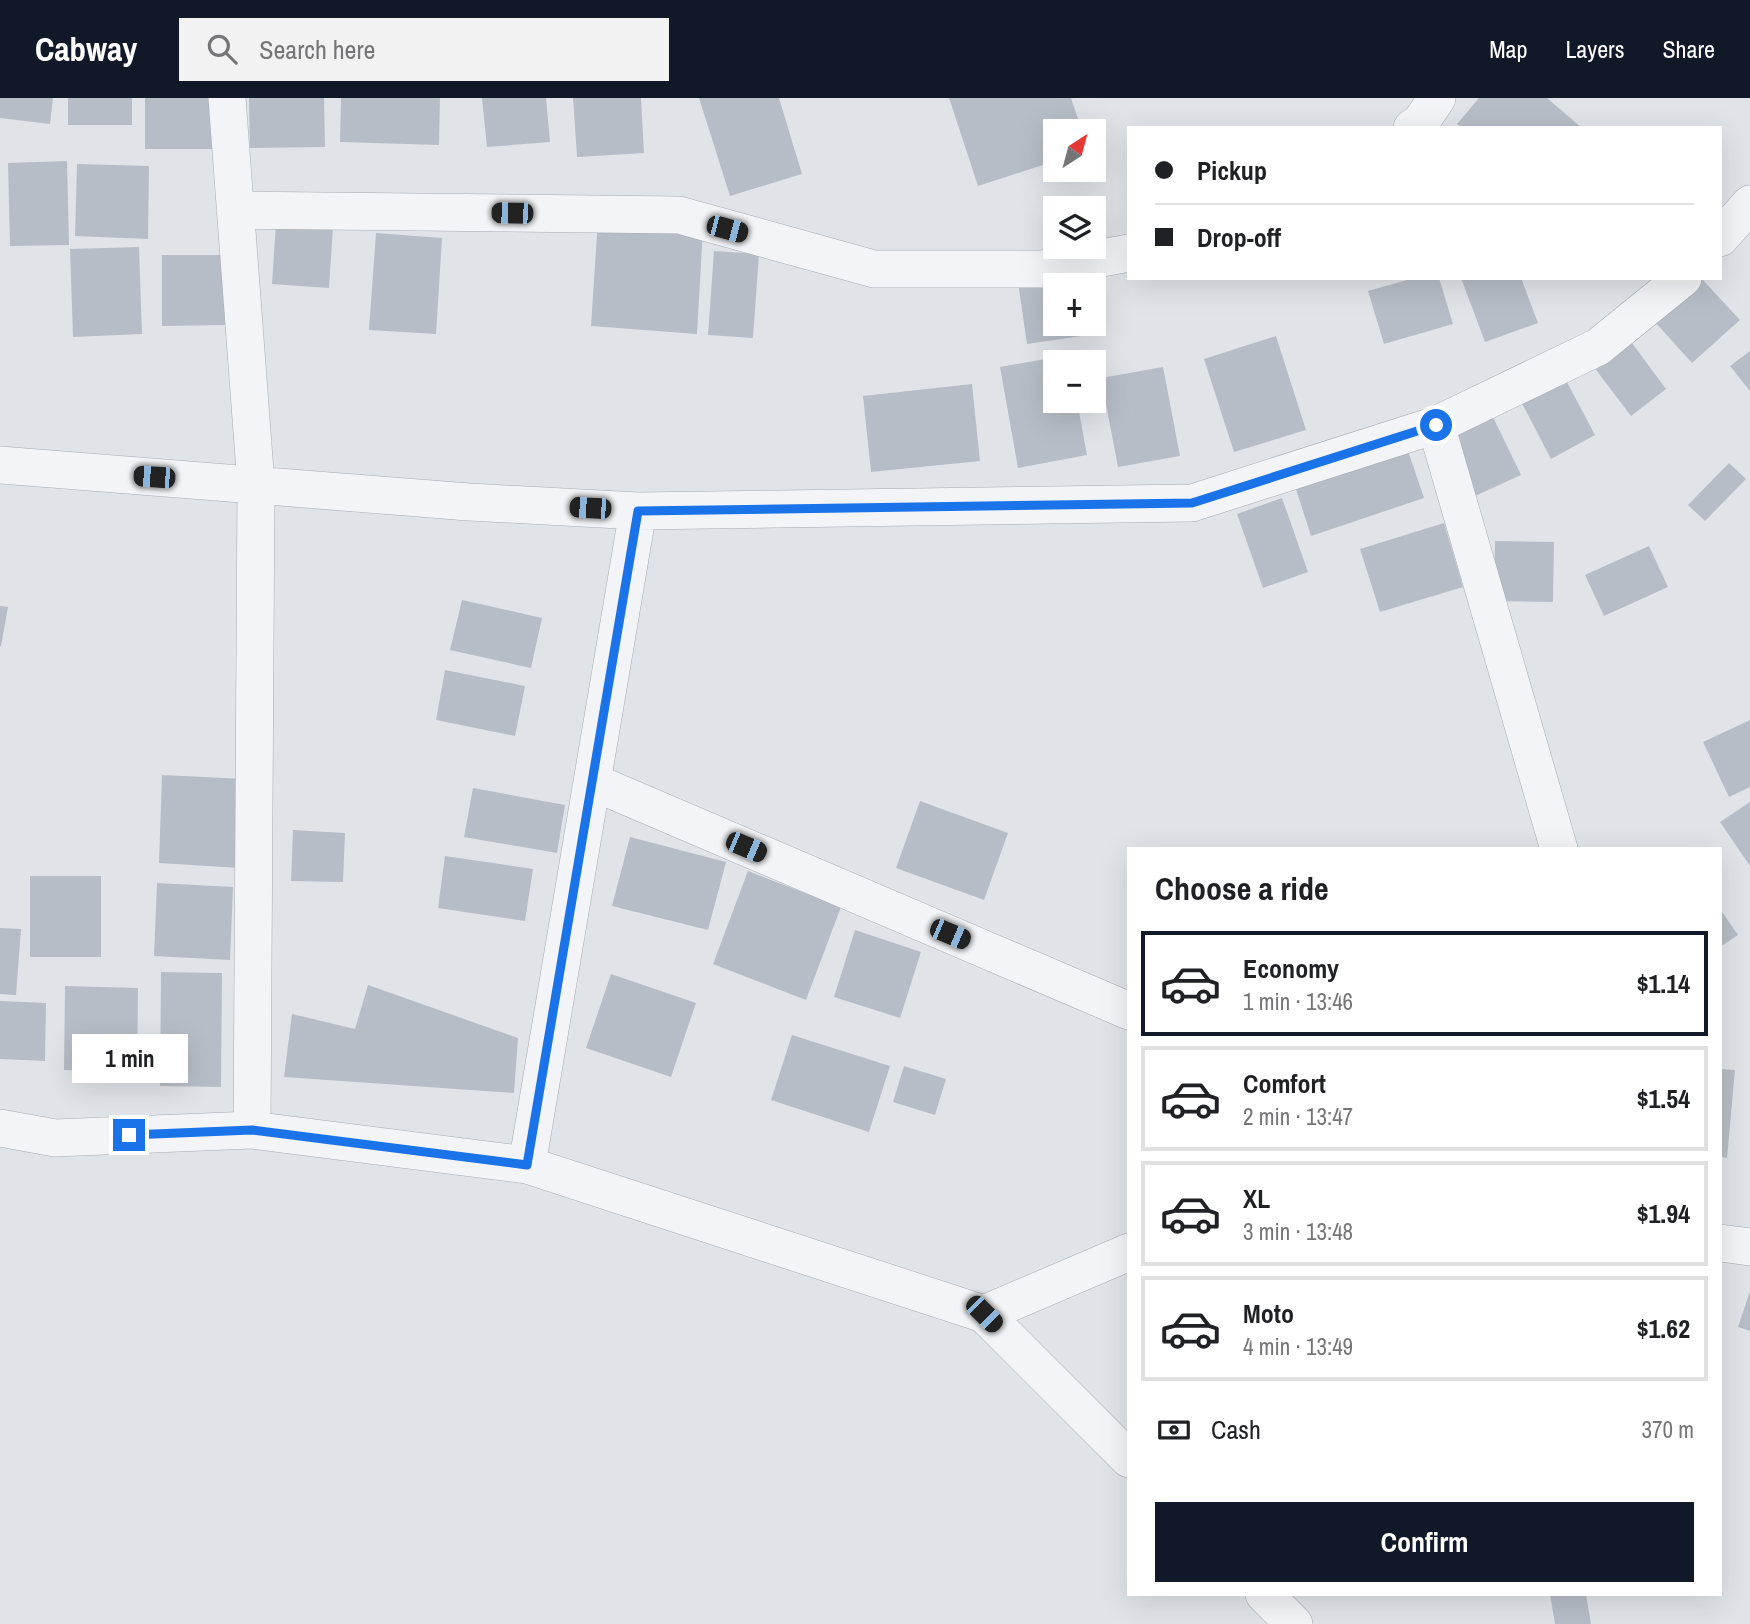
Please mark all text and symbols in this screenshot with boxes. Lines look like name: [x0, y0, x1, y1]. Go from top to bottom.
search box: [179, 18, 669, 81]
text: Cabway: [35, 27, 137, 71]
icon: search: [203, 30, 241, 68]
text: Search here: [259, 32, 375, 67]
text: Map: [1489, 33, 1527, 65]
text: Layers: [1565, 33, 1624, 65]
text: Share: [1662, 33, 1715, 65]
north arrow: [1043, 119, 1106, 182]
map controls: [1043, 119, 1106, 413]
text: Pickup: [1197, 153, 1267, 188]
button: layers: [1043, 196, 1106, 259]
car: [491, 202, 534, 224]
car: [704, 213, 751, 245]
text: Drop-off: [1197, 220, 1281, 255]
button: +: [1043, 273, 1106, 336]
button: −: [1043, 350, 1106, 413]
route start: [1420, 409, 1452, 441]
car: [133, 465, 176, 489]
car: [569, 496, 612, 520]
car: [723, 829, 770, 865]
text: Choose a ride: [1155, 867, 1329, 910]
car: [927, 916, 974, 952]
text: Economy: [1243, 951, 1339, 986]
icon: car: [1159, 952, 1222, 1015]
text: $1.14: [1637, 966, 1690, 1001]
text: 1 min · 13:46: [1243, 986, 1353, 1017]
callout: 1 min: [71, 1034, 187, 1082]
text: 1 min: [105, 1043, 155, 1074]
text: Comfort: [1243, 1066, 1326, 1101]
icon: car: [1159, 1067, 1222, 1130]
text: $1.54: [1637, 1081, 1690, 1116]
text: 2 min · 13:47: [1243, 1101, 1353, 1132]
route end: [113, 1119, 145, 1151]
text: XL: [1243, 1181, 1270, 1216]
icon: car: [1159, 1182, 1222, 1245]
text: $1.94: [1637, 1196, 1690, 1231]
text: 3 min · 13:48: [1243, 1216, 1353, 1247]
car: [962, 1292, 1007, 1336]
text: Moto: [1243, 1296, 1294, 1331]
icon: car: [1159, 1297, 1222, 1360]
text: $1.62: [1637, 1311, 1690, 1346]
text: 4 min · 13:49: [1243, 1331, 1353, 1362]
icon: cash: [1155, 1411, 1193, 1449]
text: Cash: [1211, 1412, 1261, 1447]
text: 370 m: [1642, 1414, 1694, 1445]
button: Confirm: [1155, 1502, 1694, 1582]

